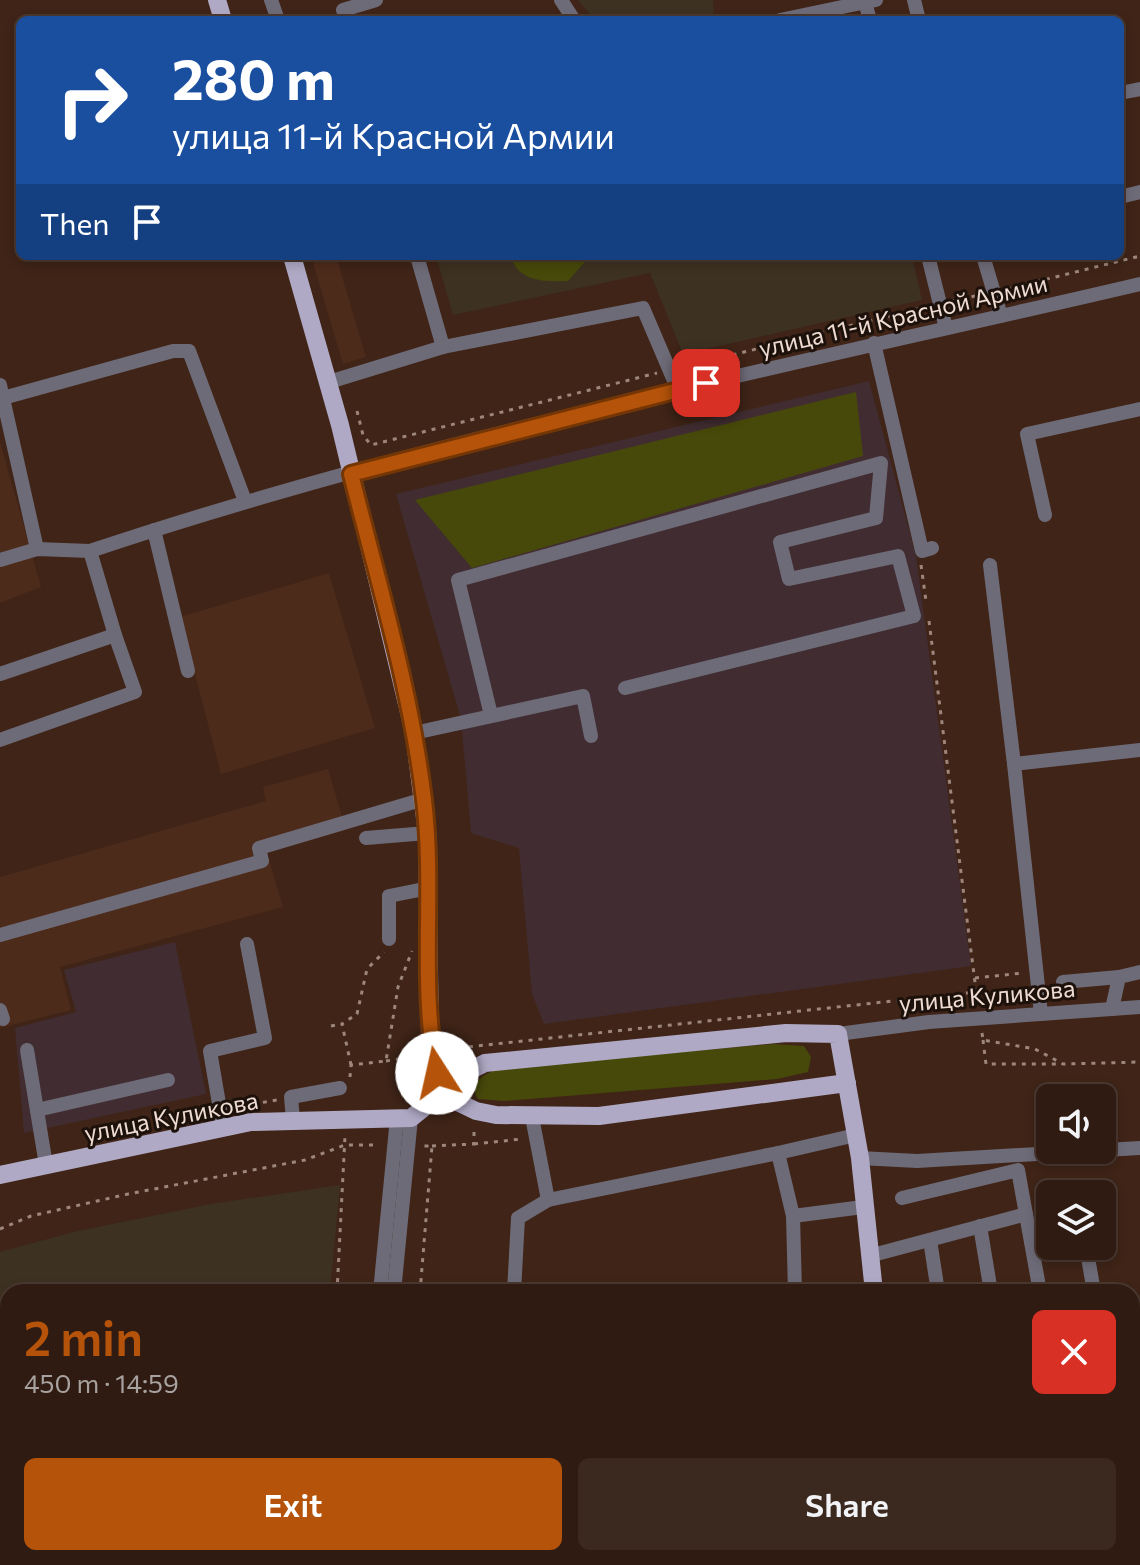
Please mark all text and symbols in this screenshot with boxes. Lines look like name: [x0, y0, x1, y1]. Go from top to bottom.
text: 280 m: [172, 43, 335, 112]
icon: right: [40, 48, 144, 152]
text: улица 11-й Красной Армии: [172, 112, 615, 156]
icon: arrive: [125, 200, 169, 244]
text: Then: [40, 204, 109, 241]
street label: улица 11-й Красной Армии: [756, 268, 1050, 362]
pin: [672, 349, 740, 417]
icon: arrive: [684, 361, 728, 405]
street label: улица Куликова: [898, 973, 1076, 1017]
position arrow: [395, 1031, 479, 1115]
map controls: [1036, 1084, 1116, 1260]
button: sound: [1036, 1084, 1116, 1164]
street label: улица Куликова: [82, 1085, 260, 1147]
button: layers: [1036, 1180, 1116, 1260]
text: 2 min: [24, 1307, 143, 1366]
button: close: [1032, 1310, 1116, 1394]
text: 450 m · 14:59: [24, 1367, 179, 1398]
button: Exit: [24, 1458, 562, 1550]
button: Share: [578, 1458, 1116, 1550]

